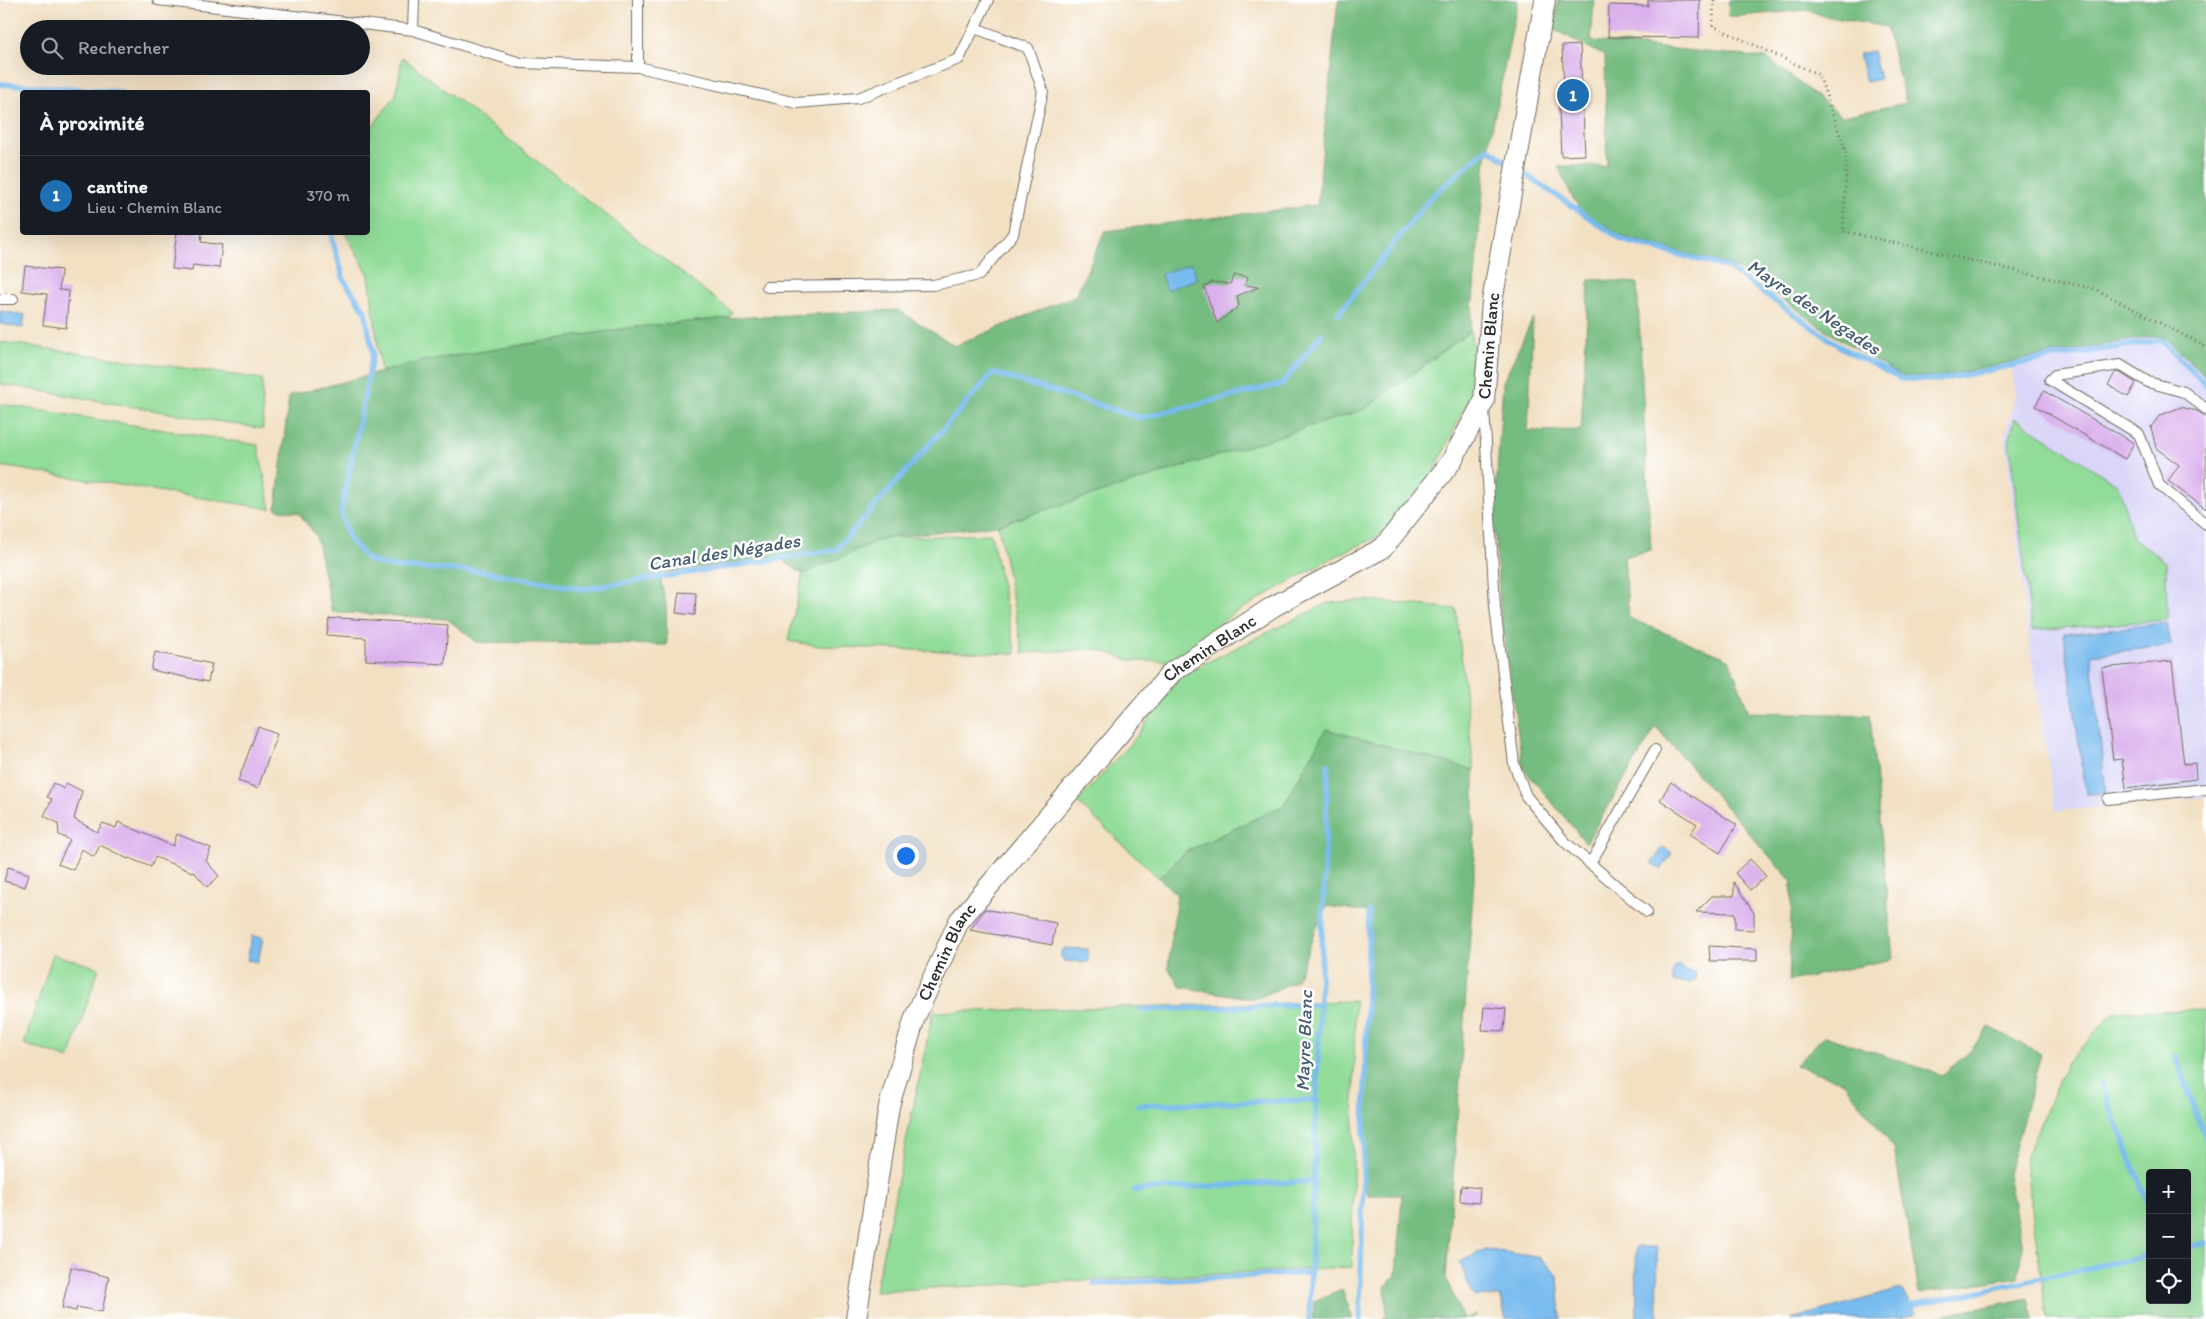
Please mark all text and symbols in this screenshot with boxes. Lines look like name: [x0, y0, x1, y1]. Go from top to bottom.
search box: [20, 20, 370, 75]
icon: search: [38, 34, 66, 62]
text: Rechercher: [78, 36, 169, 59]
pin: 1: [1557, 76, 1589, 114]
text: À proximité: [40, 110, 145, 135]
text: cantine: [87, 175, 148, 198]
text: 1: [52, 186, 60, 205]
text: 370 m: [306, 186, 350, 205]
text: Lieu · Chemin Blanc: [87, 198, 222, 217]
water label: Mayre des Negades: [1743, 254, 1886, 361]
street label: Chemin Blanc: [1473, 290, 1505, 400]
water label: Canal des Négades: [646, 528, 803, 575]
street label: Chemin Blanc: [1158, 609, 1260, 686]
your location: [893, 843, 919, 869]
street label: Chemin Blanc: [913, 898, 981, 1004]
water label: Mayre Blanc: [1291, 989, 1317, 1092]
map controls: [2146, 1169, 2191, 1304]
button: +: [2146, 1169, 2191, 1214]
button: −: [2146, 1214, 2191, 1259]
button: locate: [2146, 1259, 2191, 1304]

